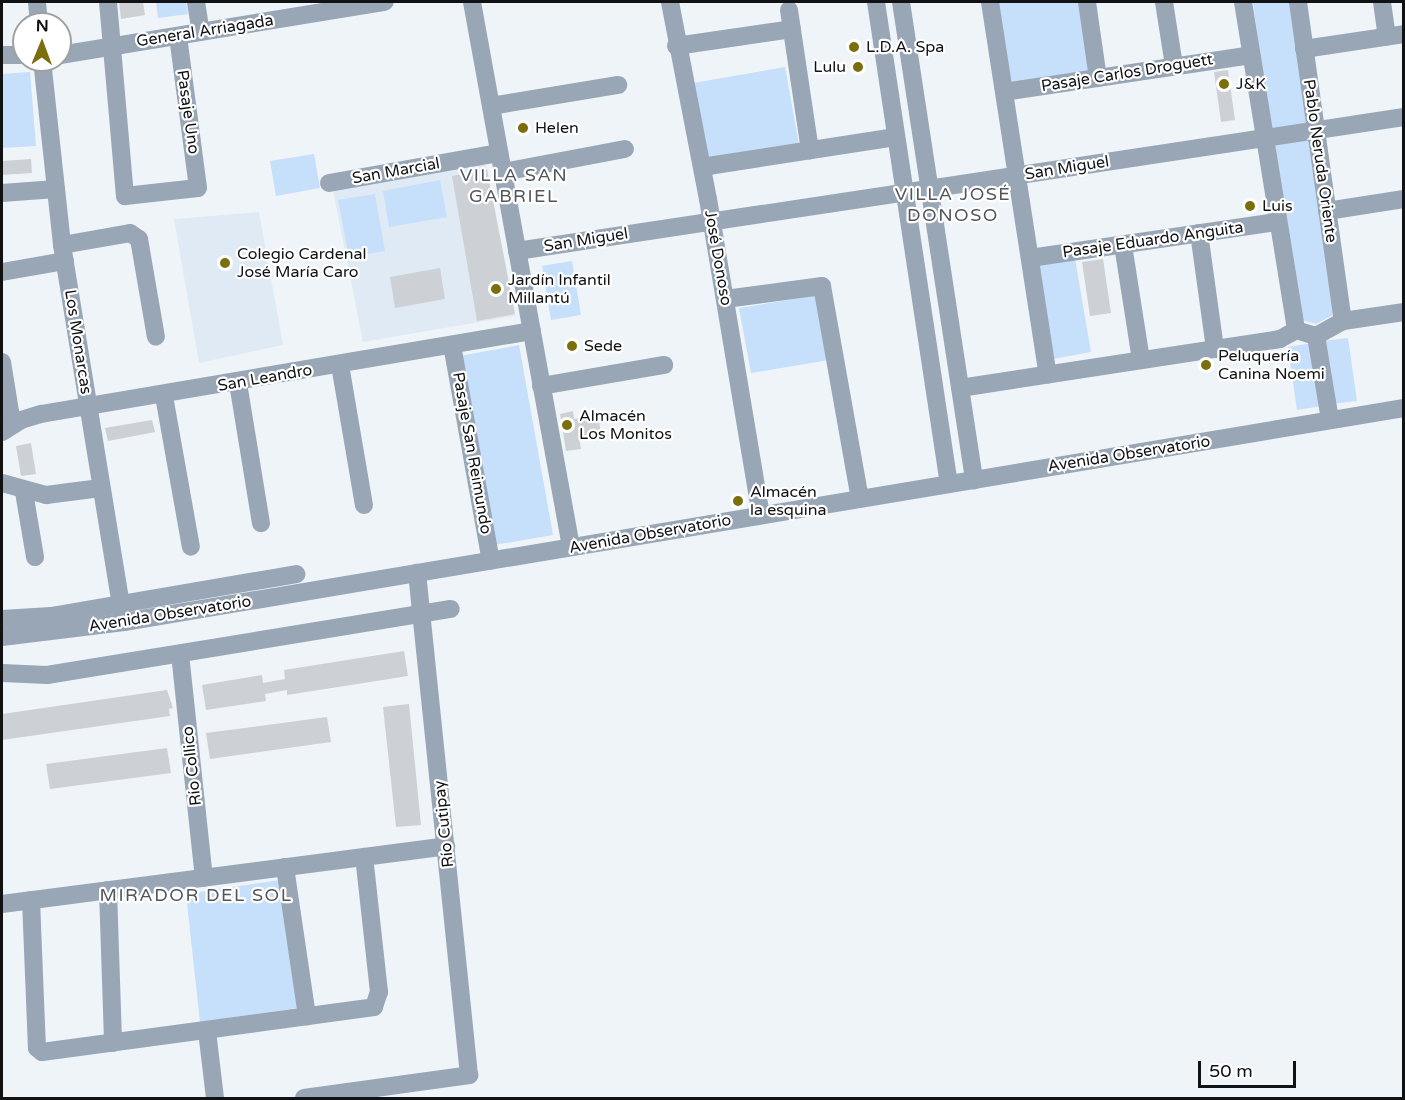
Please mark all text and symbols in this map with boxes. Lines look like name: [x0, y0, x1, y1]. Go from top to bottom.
street label: General Arriagada: [135, 11, 275, 51]
north arrow: [12, 12, 72, 72]
text: N: [36, 16, 49, 36]
place label: L.D.A. Spa: [866, 37, 944, 57]
marker: L.D.A. Spa: [847, 40, 861, 54]
street label: Pasaje Carlos Droguett: [1040, 50, 1214, 96]
place label: Lulu: [813, 57, 846, 77]
marker: Lulu: [851, 60, 865, 74]
street label: Pasaje Uno: [173, 69, 203, 155]
place label: J&K: [1236, 74, 1266, 94]
marker: J&K: [1217, 77, 1231, 91]
street label: Pablo Neruda Oriente: [1299, 78, 1341, 244]
place label: Helen: [535, 118, 579, 138]
marker: Helen: [516, 121, 530, 135]
street label: San Miguel: [1024, 152, 1110, 184]
street label: San Marcial: [351, 154, 441, 188]
district label: VILLA SAN GABRIEL: [460, 165, 568, 207]
district label: VILLA JOSÉ DONOSO: [895, 184, 1011, 226]
place label: Luis: [1262, 196, 1293, 216]
marker: Luis: [1243, 199, 1257, 213]
street label: José Donoso: [700, 209, 736, 307]
street label: Pasaje Eduardo Anguita: [1061, 218, 1245, 262]
street label: San Miguel: [543, 224, 629, 256]
place label: Colegio Cardenal José María Caro: [237, 244, 366, 282]
marker: Colegio Cardenal José María Caro: [218, 256, 232, 270]
place label: Jardín Infantil Millantú: [508, 270, 611, 308]
marker: Jardín Infantil Millantú: [489, 282, 503, 296]
street label: Los Monarcas: [60, 288, 96, 396]
place label: Sede: [584, 336, 622, 356]
marker: Sede: [565, 339, 579, 353]
place label: Peluquería Canina Noemi: [1218, 346, 1325, 384]
marker: Peluquería Canina Noemi: [1199, 358, 1213, 372]
street label: San Leandro: [216, 360, 314, 396]
street label: Pasaje San Reimundo: [448, 370, 496, 536]
place label: Almacén Los Monitos: [579, 406, 672, 444]
marker: Almacén Los Monitos: [560, 418, 574, 432]
street label: Avenida Observatorio: [1046, 432, 1212, 476]
place label: Almacén la esquina: [750, 482, 826, 520]
marker: Almacén la esquina: [731, 494, 745, 508]
street label: Avenida Observatorio: [567, 510, 733, 558]
street label: Avenida Observatorio: [87, 592, 253, 636]
street label: Río Collico: [178, 725, 206, 807]
street label: Río Cutipay: [430, 779, 458, 869]
district label: MIRADOR DEL SOL: [99, 884, 293, 906]
scale bar: [1201, 1049, 1298, 1087]
text: 50 m: [1209, 1060, 1253, 1082]

